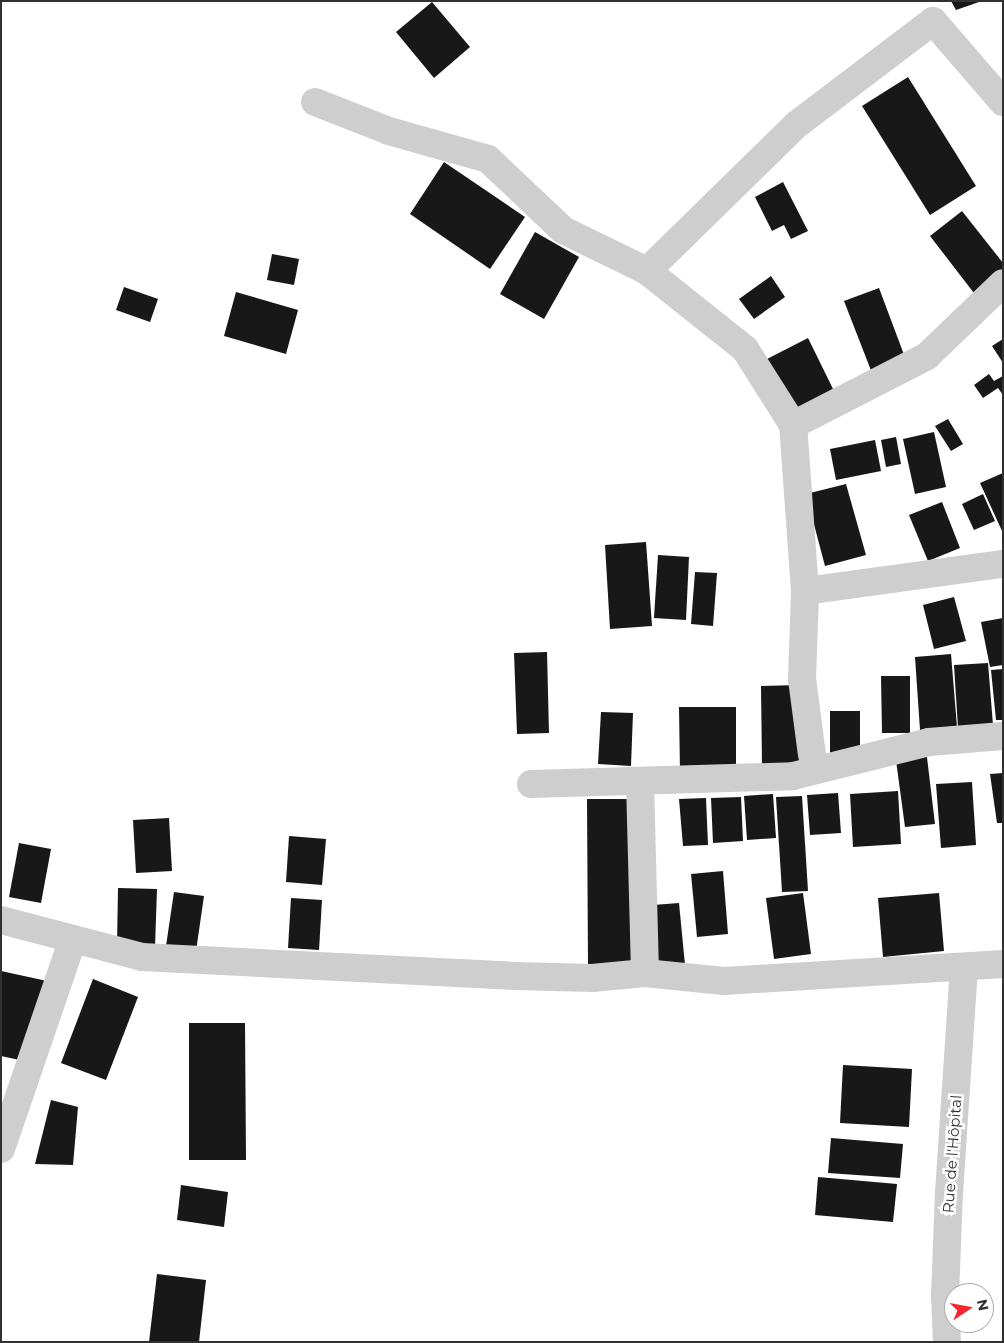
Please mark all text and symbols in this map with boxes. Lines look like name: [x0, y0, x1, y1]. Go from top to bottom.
street label: Rue de l'Hôpital: [939, 1094, 965, 1214]
north arrow: [944, 1283, 994, 1333]
text: N: [973, 1298, 993, 1312]

